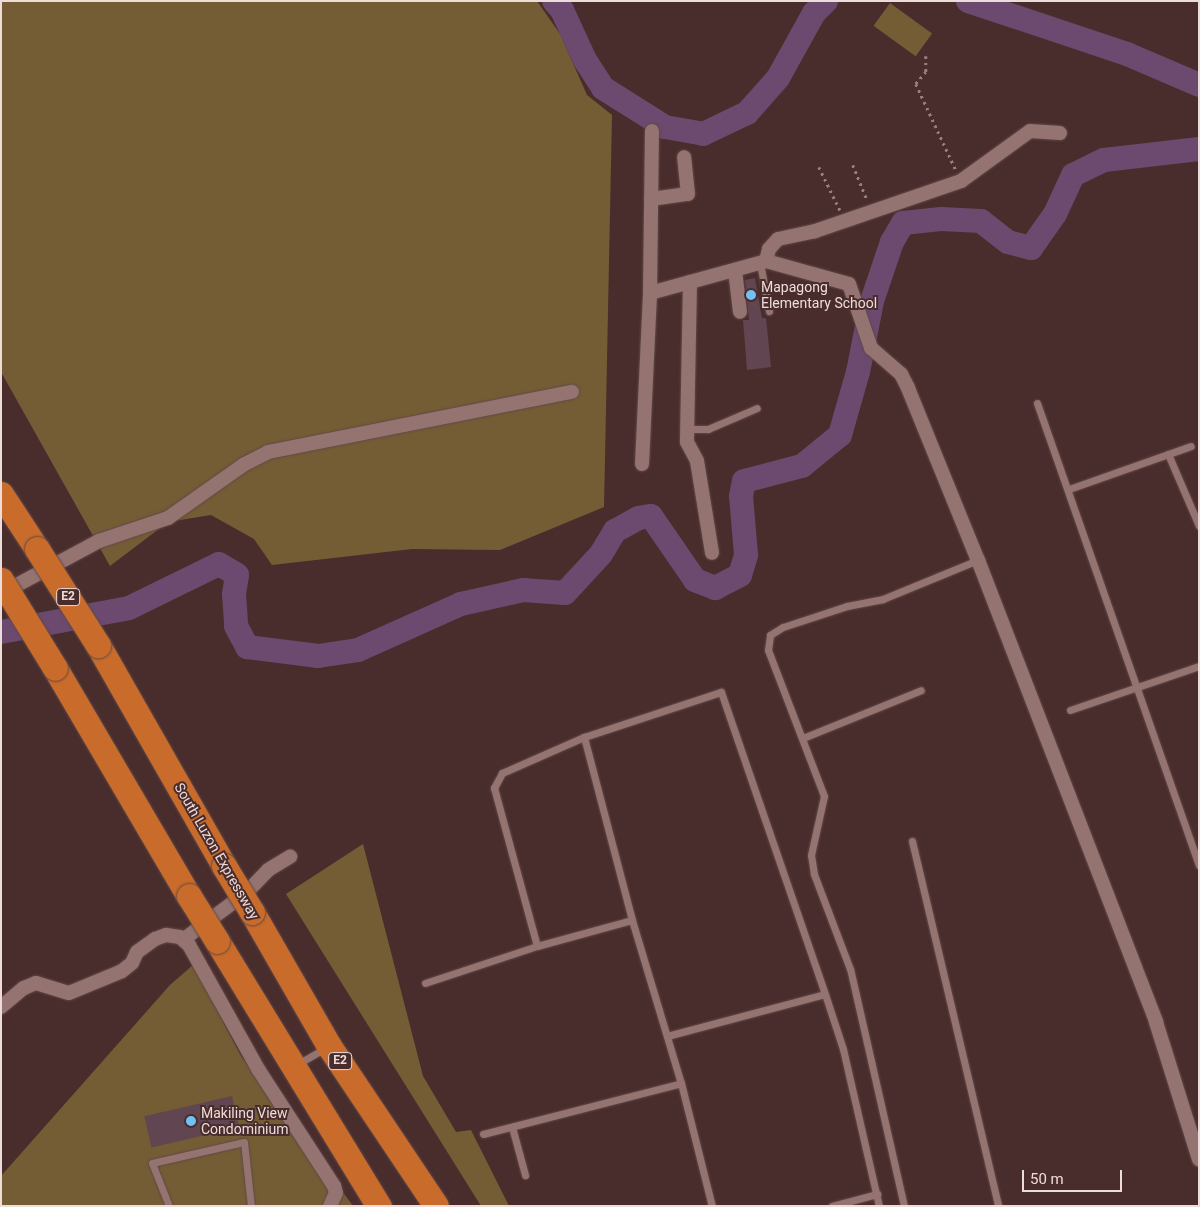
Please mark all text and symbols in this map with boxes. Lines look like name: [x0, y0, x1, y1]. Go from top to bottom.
place label: Mapagong Elementary School: [761, 279, 877, 312]
marker: Mapagong Elementary School: [745, 289, 757, 301]
road number: E2: [56, 588, 80, 606]
street label: South Luzon Expressway: [171, 780, 263, 922]
road number: E2: [328, 1052, 352, 1070]
place label: Makiling View Condominium: [201, 1105, 289, 1138]
marker: Makiling View Condominium: [185, 1115, 197, 1127]
scale bar: [1025, 1160, 1125, 1192]
text: 50 m: [1030, 1170, 1064, 1188]

